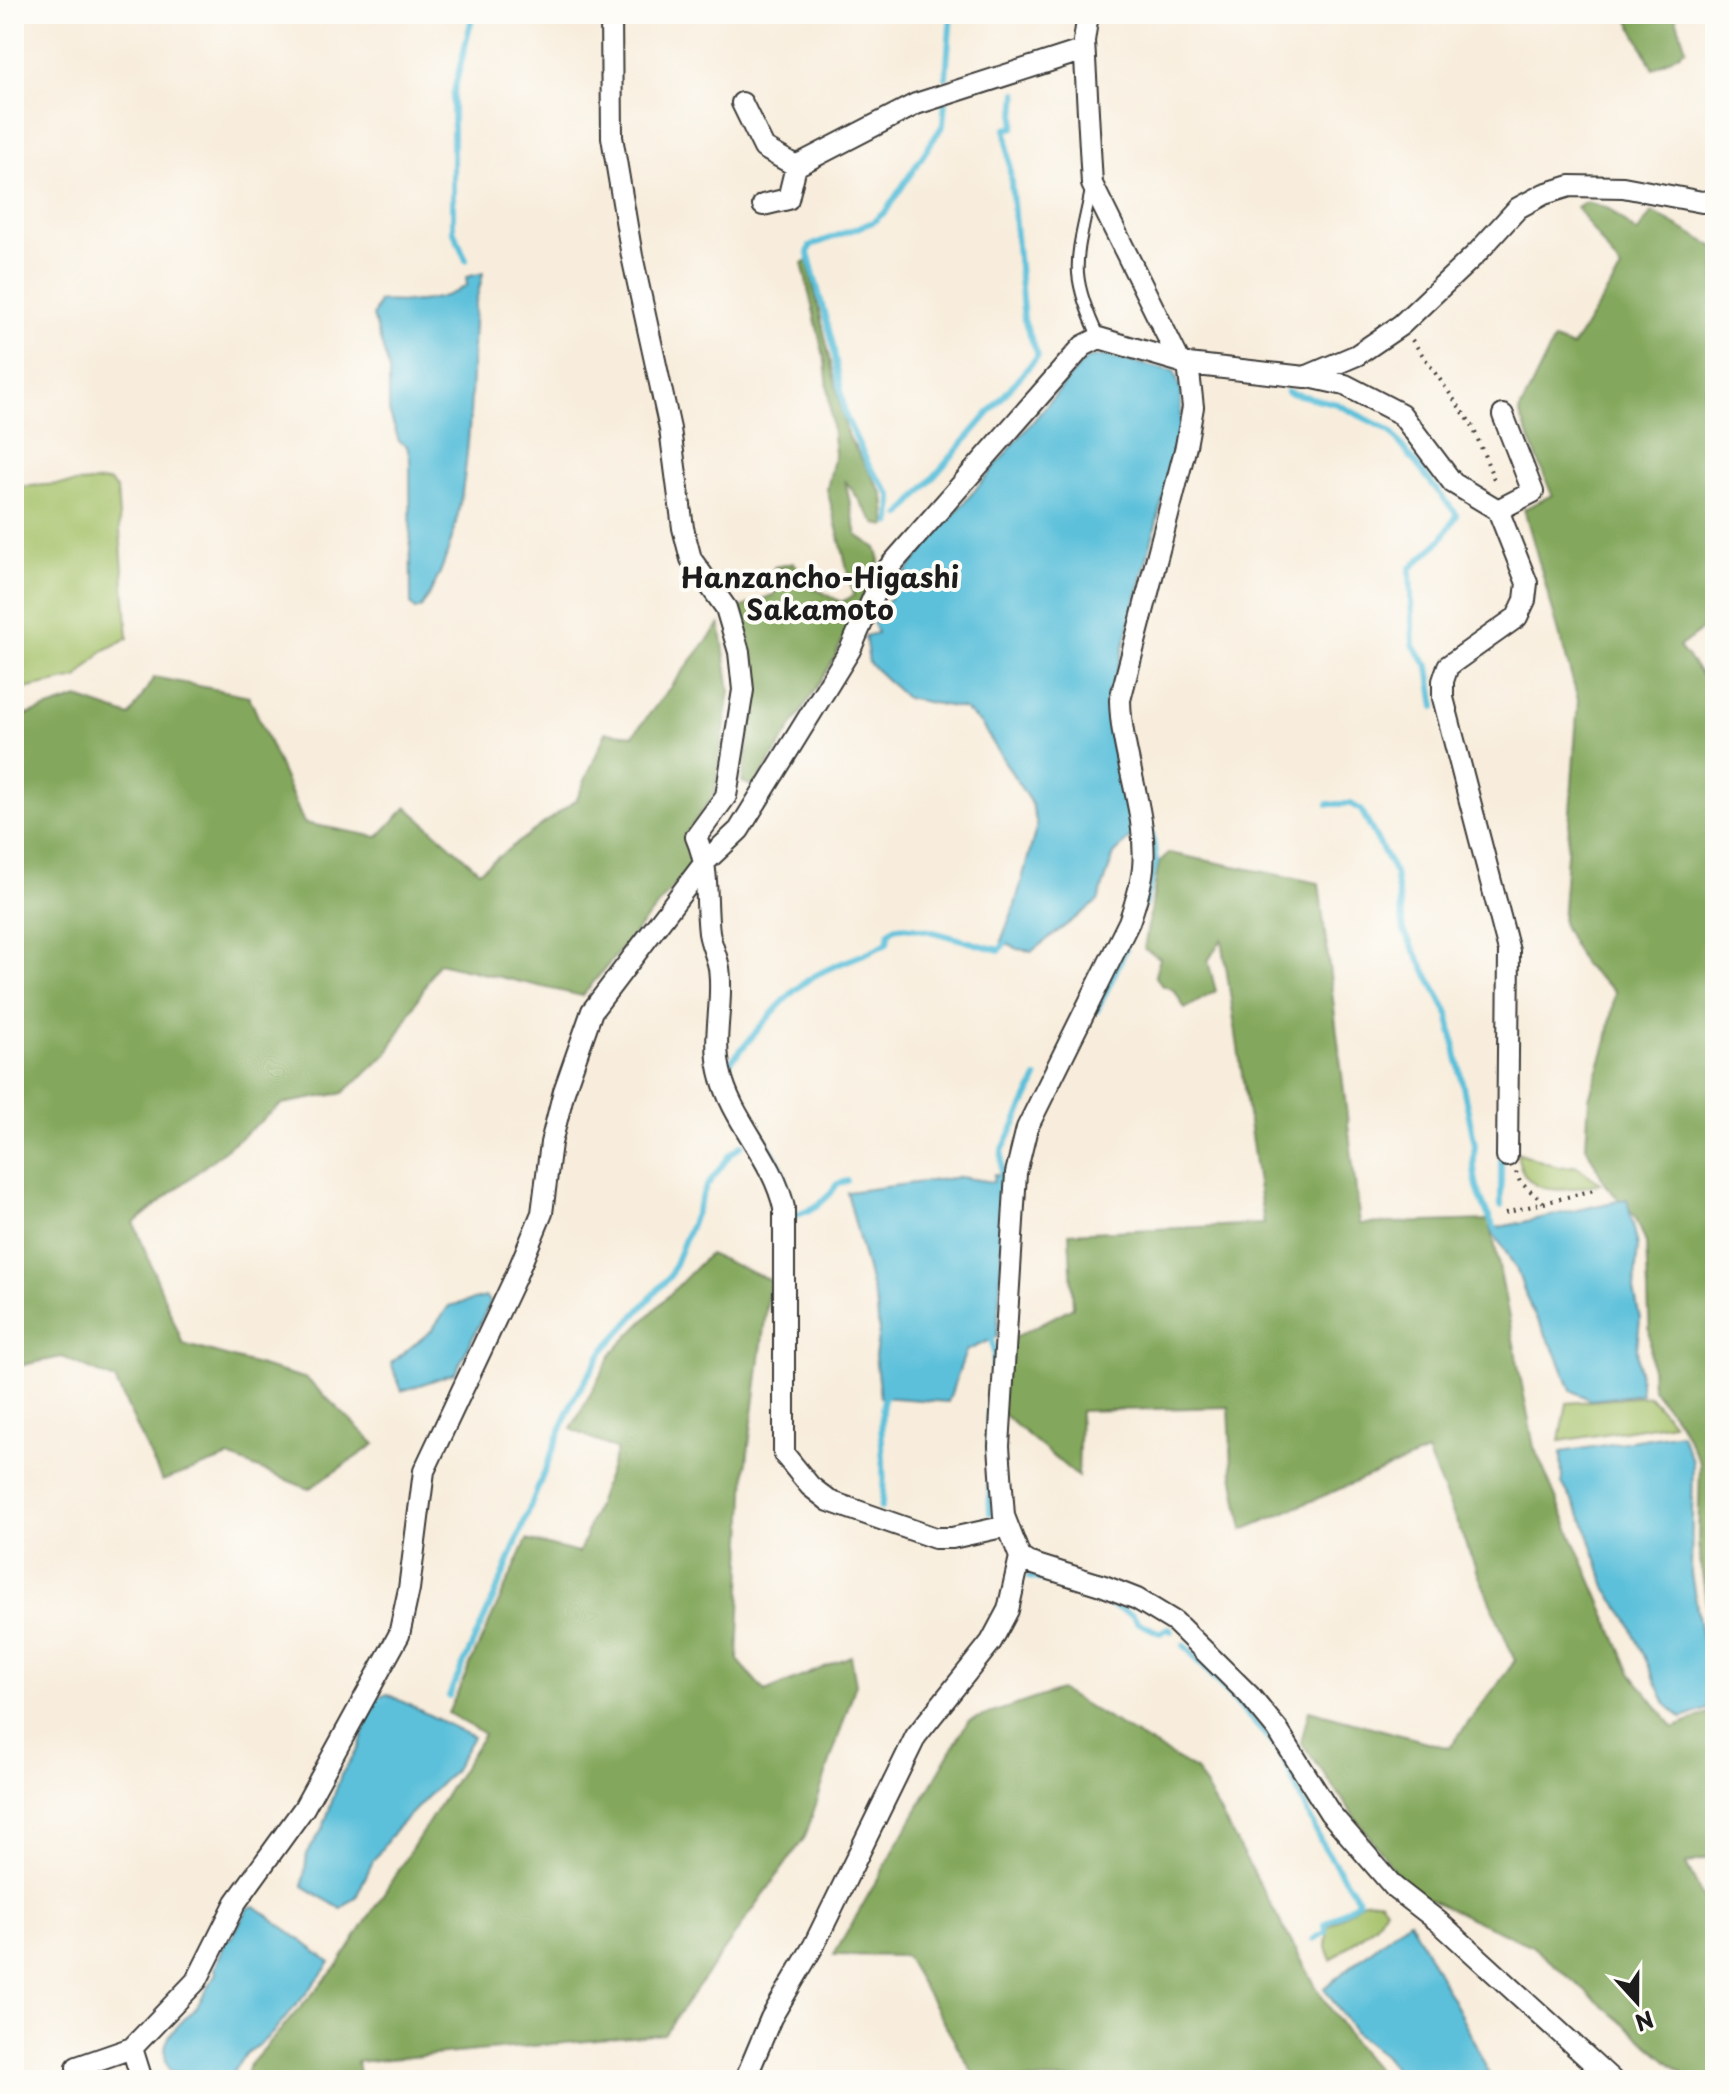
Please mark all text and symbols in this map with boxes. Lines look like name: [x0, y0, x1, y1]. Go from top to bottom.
district label: Hanzancho-Higashi Sakamoto: [681, 555, 959, 630]
north arrow: [1597, 1962, 1677, 2042]
text: N: [1631, 2004, 1659, 2041]

